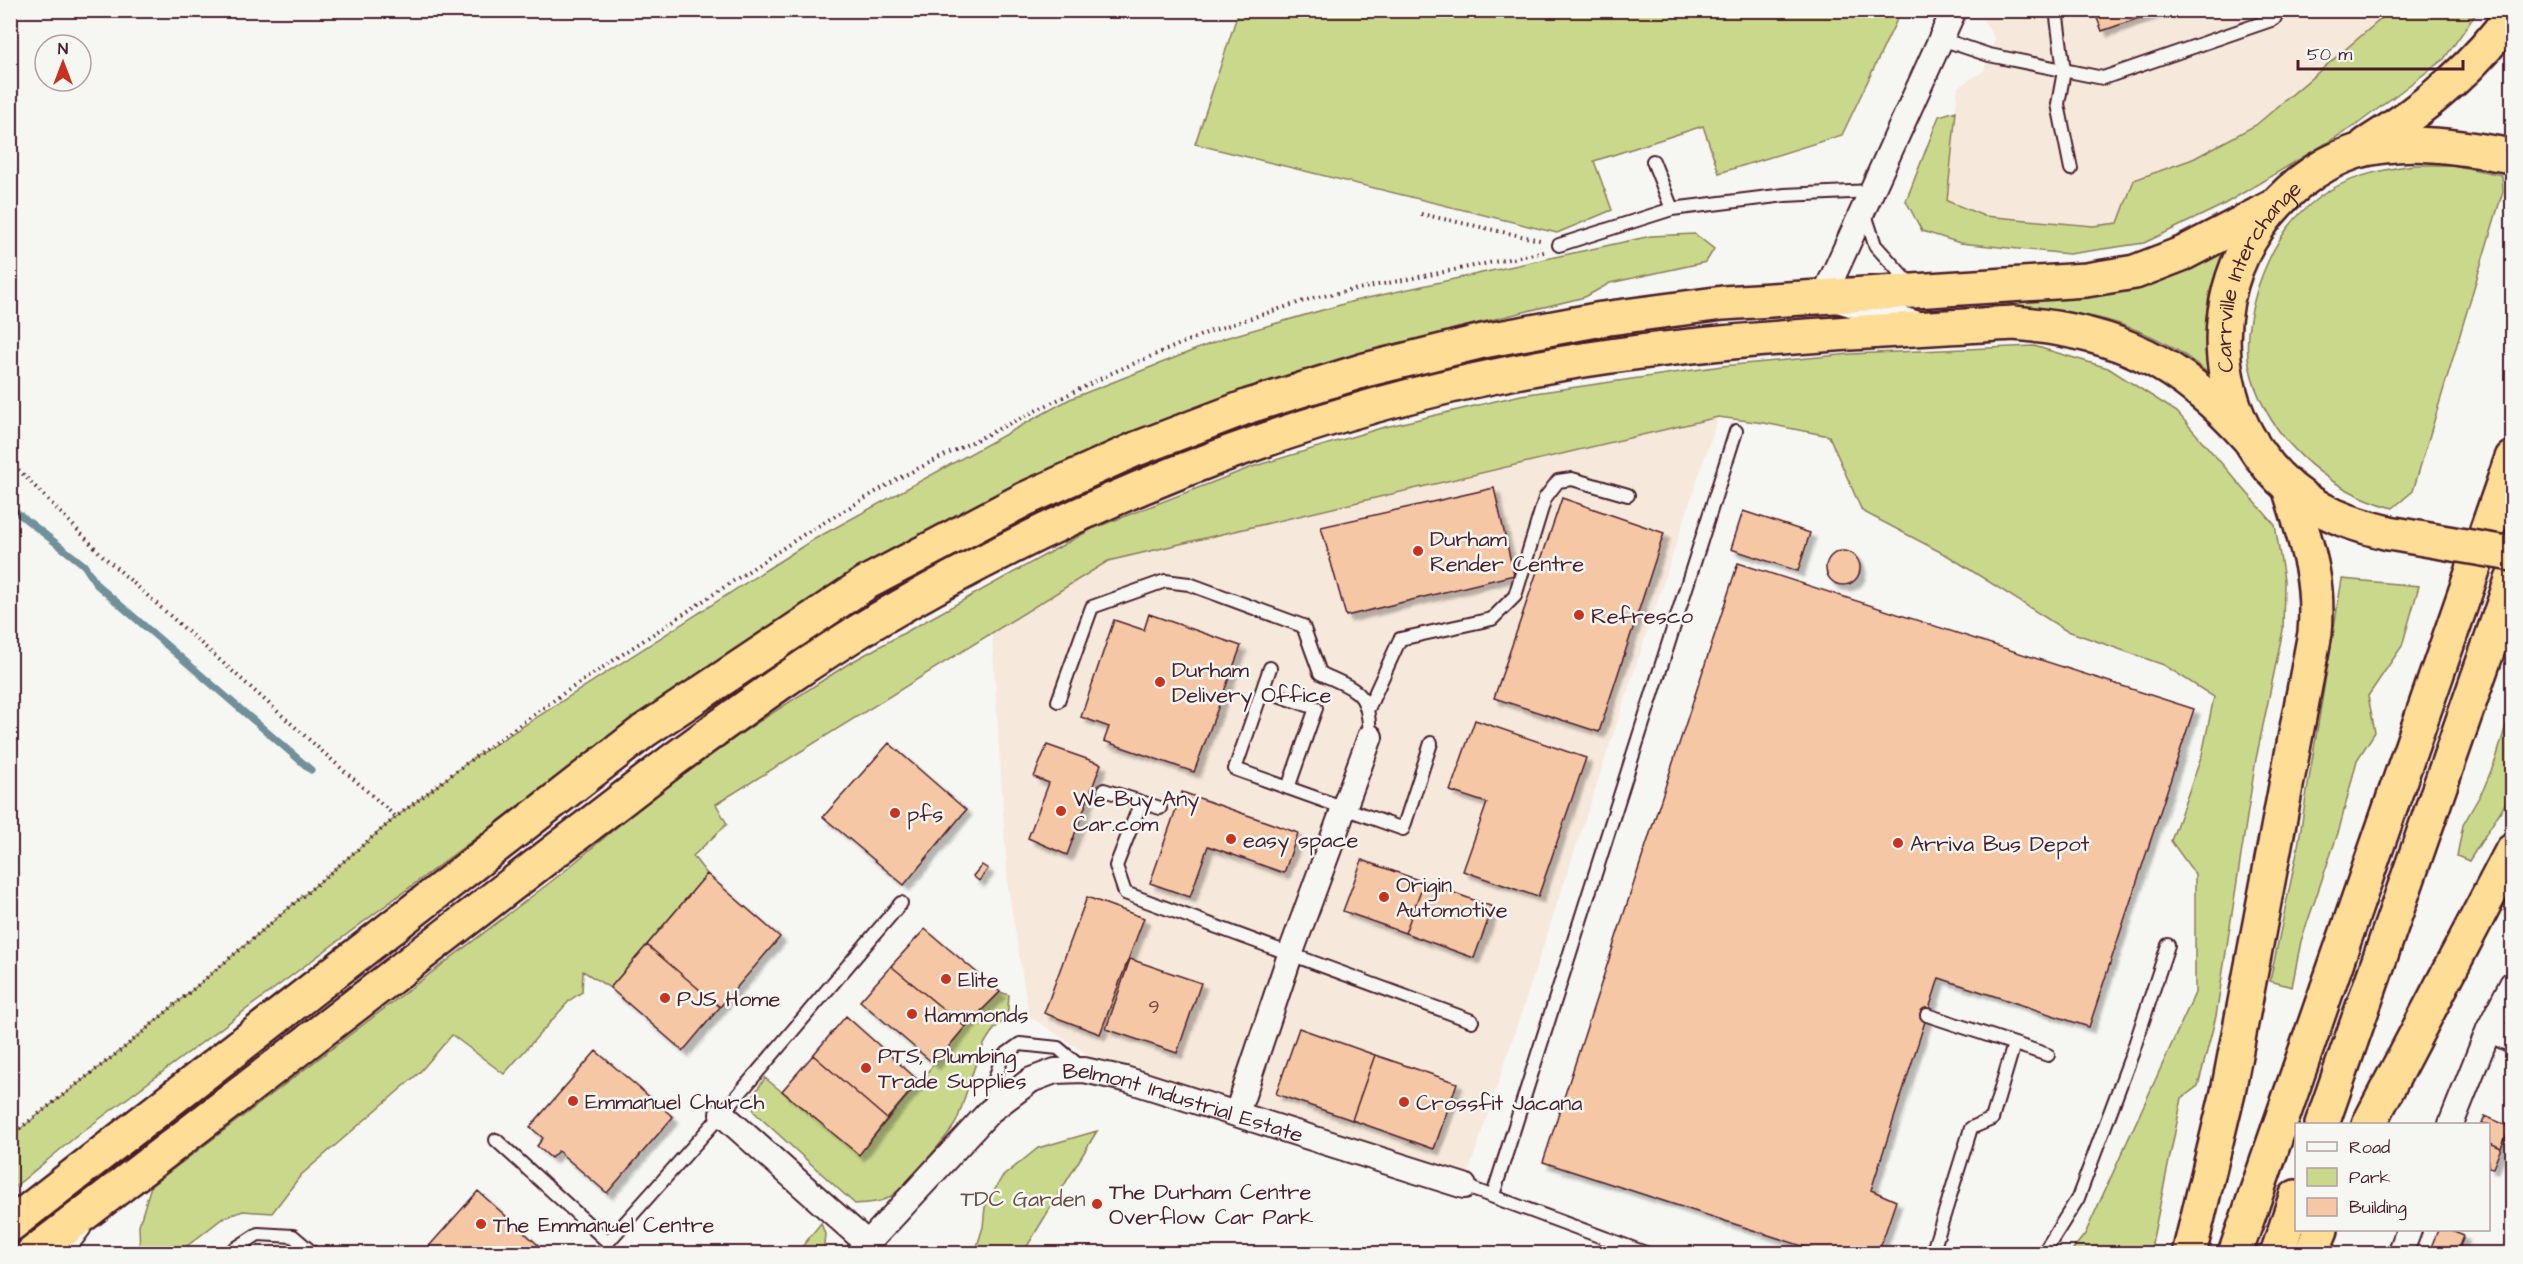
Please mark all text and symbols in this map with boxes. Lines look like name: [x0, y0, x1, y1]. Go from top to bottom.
north arrow: [33, 33, 93, 93]
scale bar: [2298, 33, 2463, 71]
text: N: [58, 38, 68, 60]
text: 50 m: [2307, 42, 2352, 67]
street label: Carrville Interchange: [2209, 174, 2309, 374]
place label: Durham Render Centre: [1430, 524, 1584, 580]
marker: Durham Render Centre: [1411, 544, 1425, 558]
place label: Refresco: [1591, 601, 1694, 632]
marker: Refresco: [1572, 608, 1586, 622]
place label: Durham Delivery Office: [1172, 655, 1331, 712]
marker: Durham Delivery Office: [1153, 675, 1167, 689]
place label: We Buy Any Car.com: [1073, 784, 1199, 840]
place label: pfs: [907, 799, 943, 830]
marker: We Buy Any Car.com: [1054, 804, 1068, 818]
marker: pfs: [888, 806, 902, 820]
place label: easy space: [1243, 825, 1358, 857]
place label: Arriva Bus Depot: [1910, 829, 2090, 860]
marker: easy space: [1224, 832, 1238, 846]
marker: Arriva Bus Depot: [1891, 836, 1905, 850]
place label: Origin Automotive: [1396, 870, 1508, 926]
marker: Origin Automotive: [1377, 890, 1391, 904]
place label: Elite: [958, 965, 999, 996]
marker: Elite: [939, 972, 953, 986]
place label: PJS Home: [677, 984, 780, 1015]
marker: PJS Home: [658, 991, 672, 1005]
house number: 9: [1148, 993, 1160, 1021]
place label: Hammonds: [924, 1000, 1028, 1031]
marker: Hammonds: [905, 1007, 919, 1021]
place label: PTS, Plumbing Trade Supplies: [878, 1041, 1027, 1097]
street label: Belmont Industrial Estate: [1062, 1056, 1307, 1151]
marker: PTS, Plumbing Trade Supplies: [859, 1061, 873, 1075]
place label: Emmanuel Church: [585, 1087, 765, 1118]
place label: Crossfit Jacana: [1416, 1088, 1582, 1119]
marker: Emmanuel Church: [566, 1094, 580, 1108]
marker: Crossfit Jacana: [1397, 1095, 1411, 1109]
legend: [2295, 1123, 2490, 1231]
text: Road: [2349, 1135, 2390, 1160]
text: Park: [2349, 1165, 2391, 1190]
place label: The Durham Centre Overflow Car Park: [1109, 1177, 1314, 1233]
park label: TDC Garden: [960, 1184, 1086, 1215]
text: Building: [2349, 1195, 2407, 1221]
marker: The Durham Centre Overflow Car Park: [1090, 1197, 1104, 1211]
place label: The Emmanuel Centre: [493, 1210, 715, 1241]
marker: The Emmanuel Centre: [474, 1217, 488, 1231]

